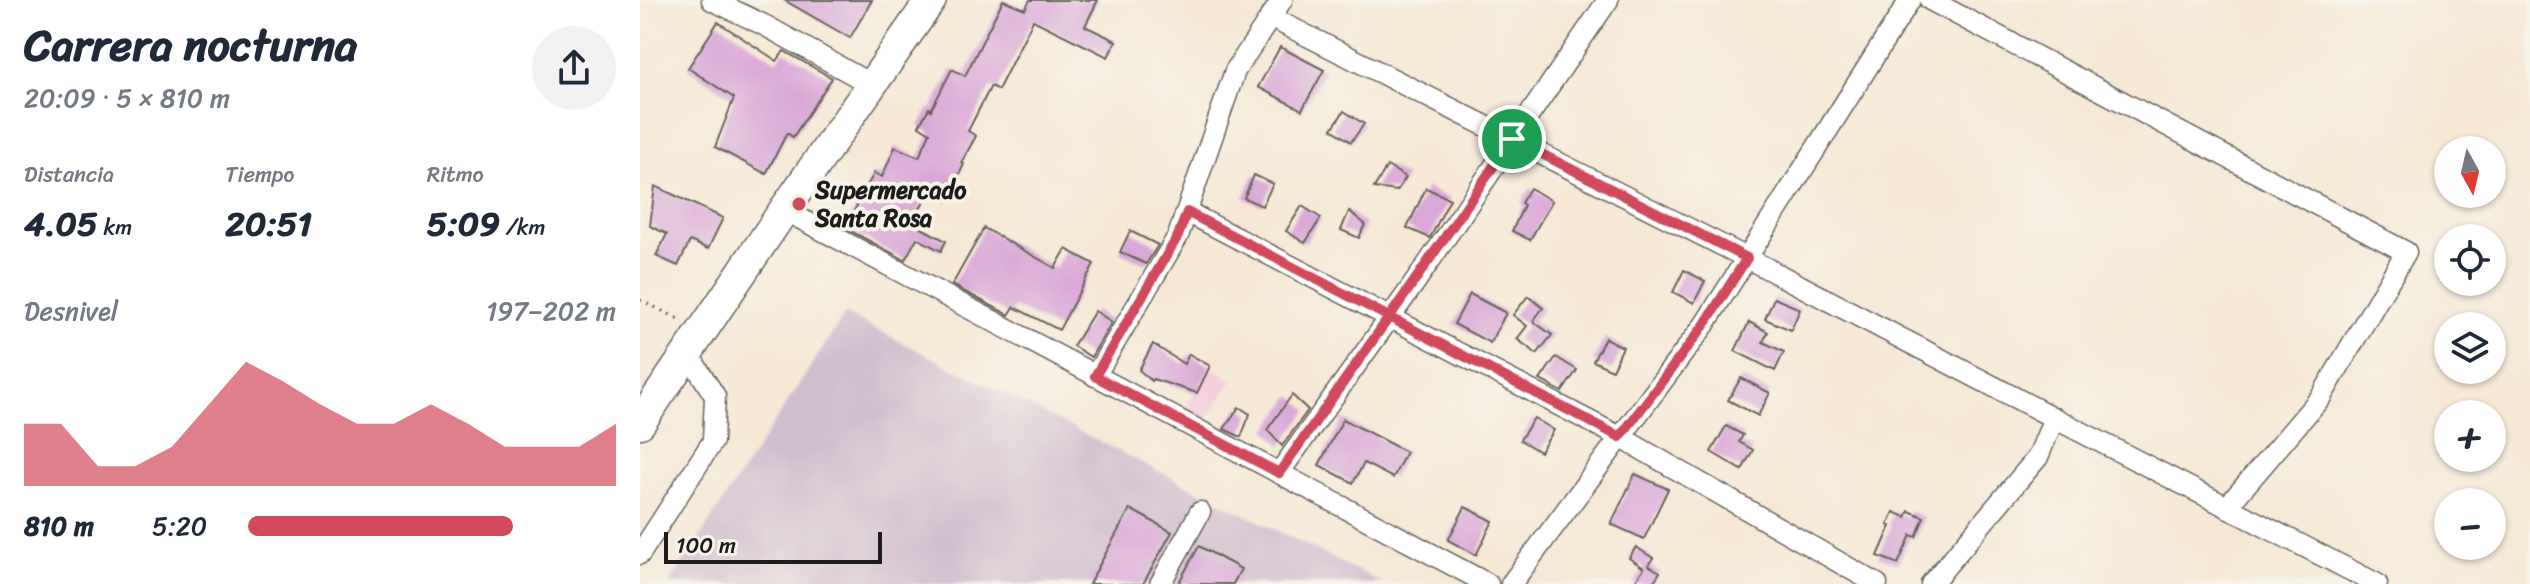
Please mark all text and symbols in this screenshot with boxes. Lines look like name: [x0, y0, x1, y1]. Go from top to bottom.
text: Carrera nocturna: [24, 6, 357, 84]
button: share: [532, 26, 616, 110]
text: 20:09 · 5 × 810 m: [24, 75, 230, 121]
pin: [1478, 105, 1546, 173]
icon: arrive: [1490, 117, 1534, 161]
north arrow: [2434, 136, 2506, 208]
map controls: [2434, 136, 2506, 560]
text: Distancia: [24, 155, 114, 194]
text: Tiempo: [225, 155, 294, 194]
text: Ritmo: [427, 155, 484, 194]
place label: Supermercado Santa Rosa: [814, 169, 967, 239]
text: 4.05: [24, 194, 98, 254]
text: 20:51: [225, 194, 312, 254]
text: 5:09: [427, 194, 500, 254]
marker: Supermercado Santa Rosa: [790, 195, 808, 213]
text: km: [98, 208, 132, 247]
text: /km: [500, 208, 545, 247]
button: locate: [2434, 224, 2506, 296]
text: Desnivel: [24, 288, 118, 334]
text: 197–202 m: [486, 288, 616, 334]
button: layers: [2434, 312, 2506, 384]
button: +: [2434, 400, 2506, 472]
button: −: [2434, 488, 2506, 560]
text: 810 m: [24, 503, 94, 549]
text: 5:20: [152, 503, 207, 549]
text: 100 m: [676, 526, 736, 565]
scale bar: [664, 528, 882, 564]

